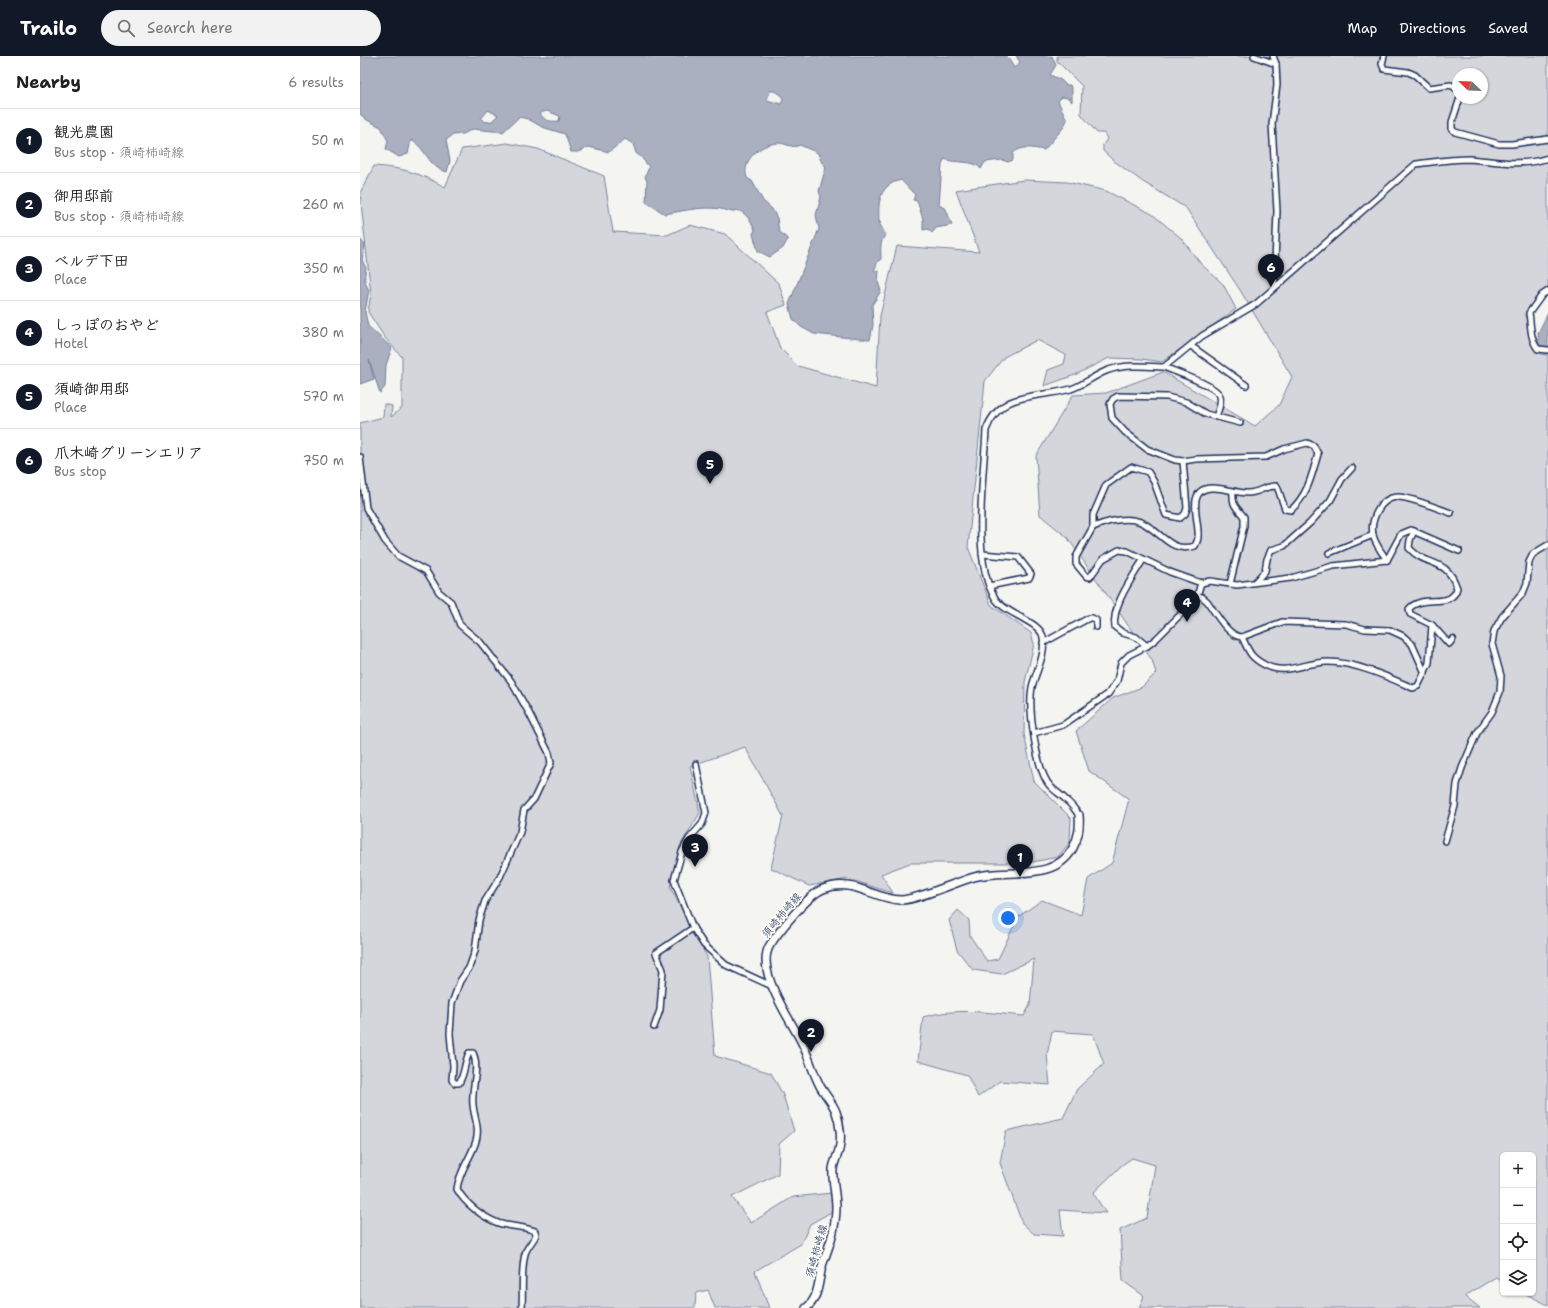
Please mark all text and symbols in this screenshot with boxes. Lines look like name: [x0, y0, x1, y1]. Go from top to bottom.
search box: [101, 10, 381, 46]
text: Trailo: [20, 16, 77, 41]
icon: search: [115, 17, 137, 39]
text: Search here: [147, 18, 233, 38]
text: Map: [1348, 19, 1378, 37]
text: Directions: [1400, 19, 1466, 37]
text: Saved: [1488, 19, 1528, 37]
north arrow: [1452, 68, 1488, 104]
text: Nearby: [16, 71, 81, 93]
text: 6 results: [288, 74, 344, 91]
text: 観光農園: [54, 122, 114, 142]
text: 1: [26, 132, 32, 149]
text: 50 m: [311, 132, 344, 149]
text: Bus stop · 須崎柿崎線: [54, 144, 184, 161]
text: 御用邸前: [54, 186, 114, 206]
text: 2: [24, 196, 34, 213]
text: 260 m: [302, 196, 344, 213]
text: Bus stop · 須崎柿崎線: [54, 208, 184, 225]
text: ベルデ下田: [54, 251, 129, 271]
pin: 6: [1258, 254, 1284, 287]
text: 3: [24, 260, 34, 277]
text: 350 m: [303, 260, 344, 277]
text: Place: [54, 271, 87, 288]
text: しっぽのおやど: [54, 315, 159, 335]
text: 4: [24, 324, 34, 341]
text: 380 m: [302, 324, 344, 341]
text: Hotel: [54, 335, 88, 352]
text: 須崎御用邸: [54, 379, 129, 399]
text: 5: [25, 388, 33, 405]
text: 570 m: [303, 388, 344, 405]
text: Place: [54, 399, 87, 416]
text: 爪木崎グリーンエリア: [54, 443, 203, 463]
pin: 5: [697, 451, 723, 484]
text: 6: [24, 452, 34, 469]
text: 750 m: [303, 452, 344, 469]
text: Bus stop: [54, 463, 106, 480]
pin: 4: [1174, 589, 1200, 622]
pin: 3: [682, 834, 708, 867]
pin: 1: [1007, 844, 1033, 877]
street label: 須崎柿崎線: [758, 889, 805, 941]
your location: [998, 908, 1018, 928]
pin: 2: [798, 1019, 824, 1052]
map controls: [1500, 1152, 1536, 1296]
button: +: [1500, 1152, 1536, 1188]
button: −: [1500, 1188, 1536, 1224]
street label: 須崎柿崎線: [802, 1223, 831, 1280]
button: locate: [1500, 1224, 1536, 1260]
button: layers: [1500, 1260, 1536, 1296]

